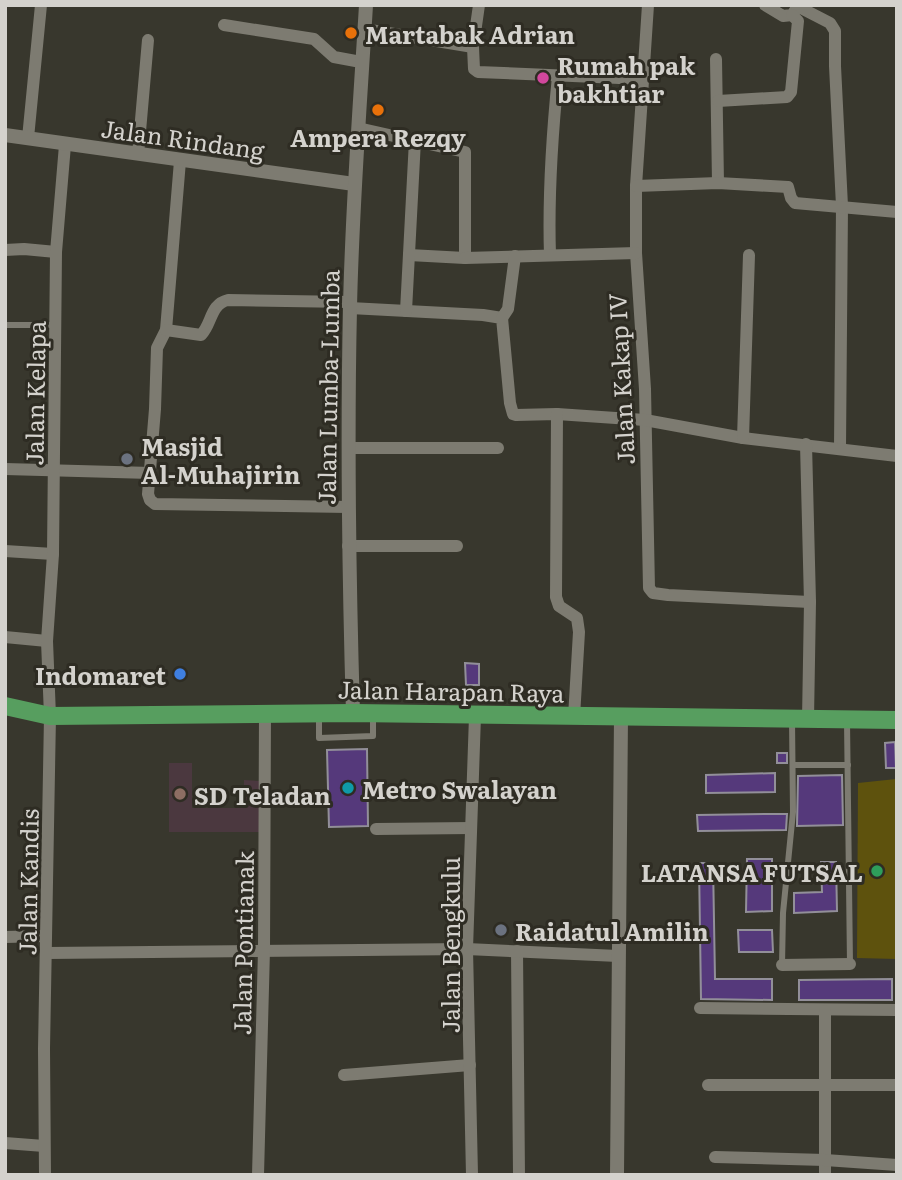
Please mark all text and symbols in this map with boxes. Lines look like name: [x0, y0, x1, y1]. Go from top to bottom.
place label: Martabak Adrian: [365, 16, 575, 51]
marker: Martabak Adrian: [343, 25, 359, 41]
place label: Rumah pak bakhtiar: [557, 47, 696, 110]
marker: Rumah pak bakhtiar: [535, 70, 551, 86]
marker: Ampera Rezqy: [370, 102, 386, 118]
street label: Jalan Rindang: [99, 109, 268, 167]
place label: Ampera Rezqy: [290, 119, 466, 154]
street label: Jalan Lumba-Lumba: [307, 269, 347, 505]
street label: Jalan Kakap IV: [598, 292, 642, 466]
street label: Jalan Kelapa: [15, 320, 53, 466]
place label: Masjid Al-Muhajirin: [141, 428, 301, 491]
marker: Masjid Al-Muhajirin: [119, 451, 135, 467]
place label: Indomaret: [35, 657, 166, 692]
marker: Indomaret: [172, 666, 188, 682]
street label: Jalan Harapan Raya: [337, 671, 565, 709]
place label: Metro Swalayan: [362, 771, 557, 806]
place label: SD Teladan: [194, 777, 331, 812]
marker: Metro Swalayan: [340, 780, 356, 796]
marker: SD Teladan: [172, 786, 188, 802]
street label: Jalan Kandis: [8, 808, 46, 956]
street label: Jalan Pontianak: [223, 850, 261, 1035]
place label: LATANSA FUTSAL: [641, 854, 863, 889]
street label: Jalan Bengkulu: [432, 857, 467, 1033]
marker: LATANSA FUTSAL: [869, 863, 885, 879]
place label: Raidatul Amilin: [515, 913, 709, 948]
marker: Raidatul Amilin: [493, 922, 509, 938]

